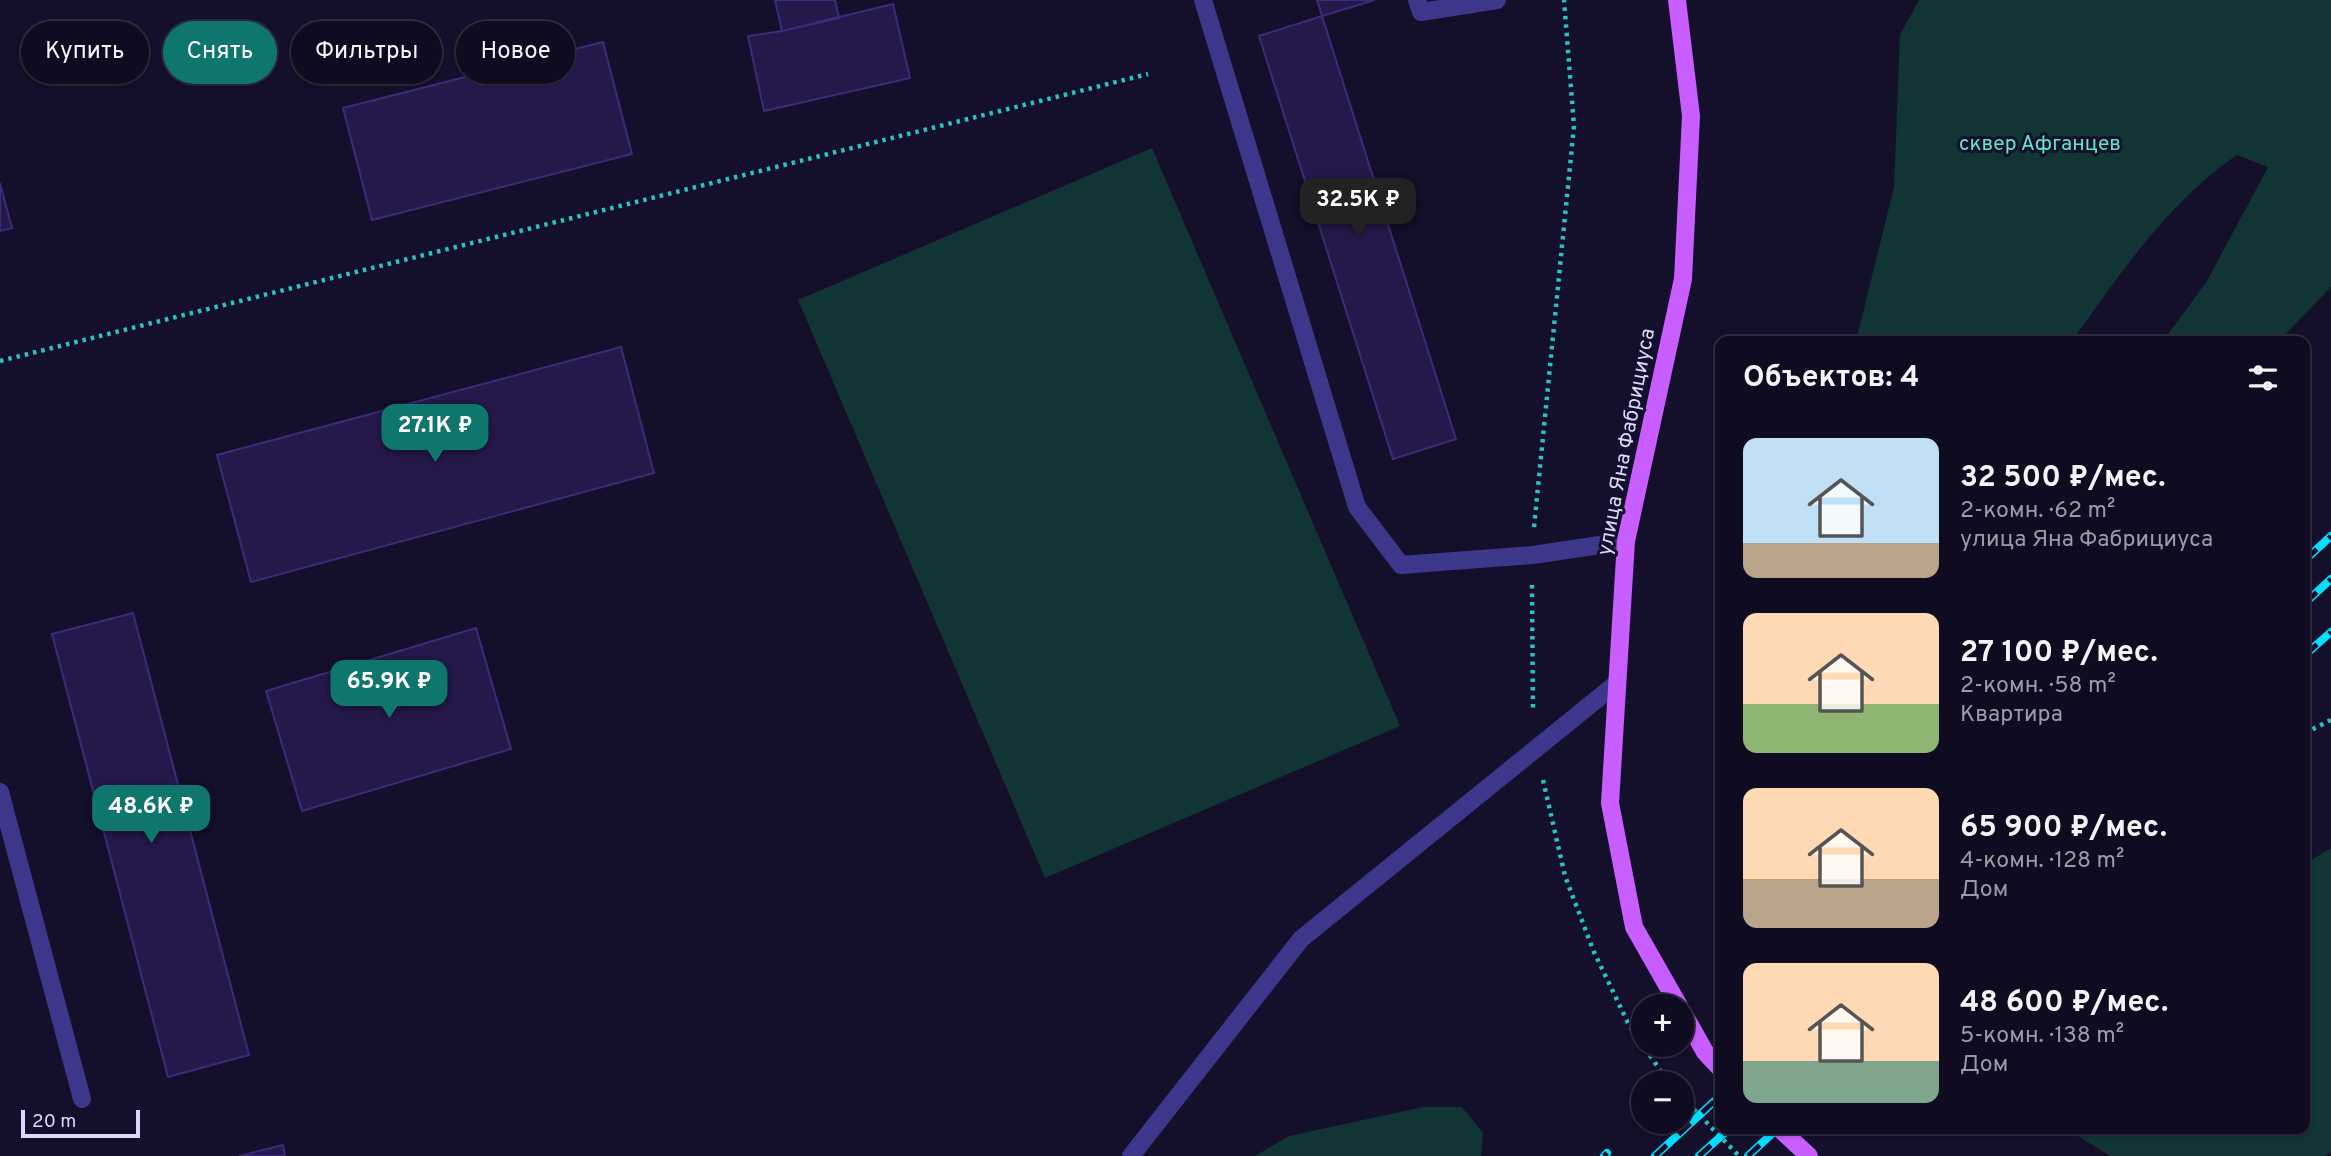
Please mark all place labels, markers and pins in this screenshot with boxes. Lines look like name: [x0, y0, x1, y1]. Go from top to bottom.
pin: 32.5K ₽: [1293, 178, 1423, 238]
pin: 27.1K ₽: [370, 405, 500, 464]
pin: 65.9K ₽: [324, 660, 454, 720]
pin: 48.6K ₽: [86, 786, 216, 845]

